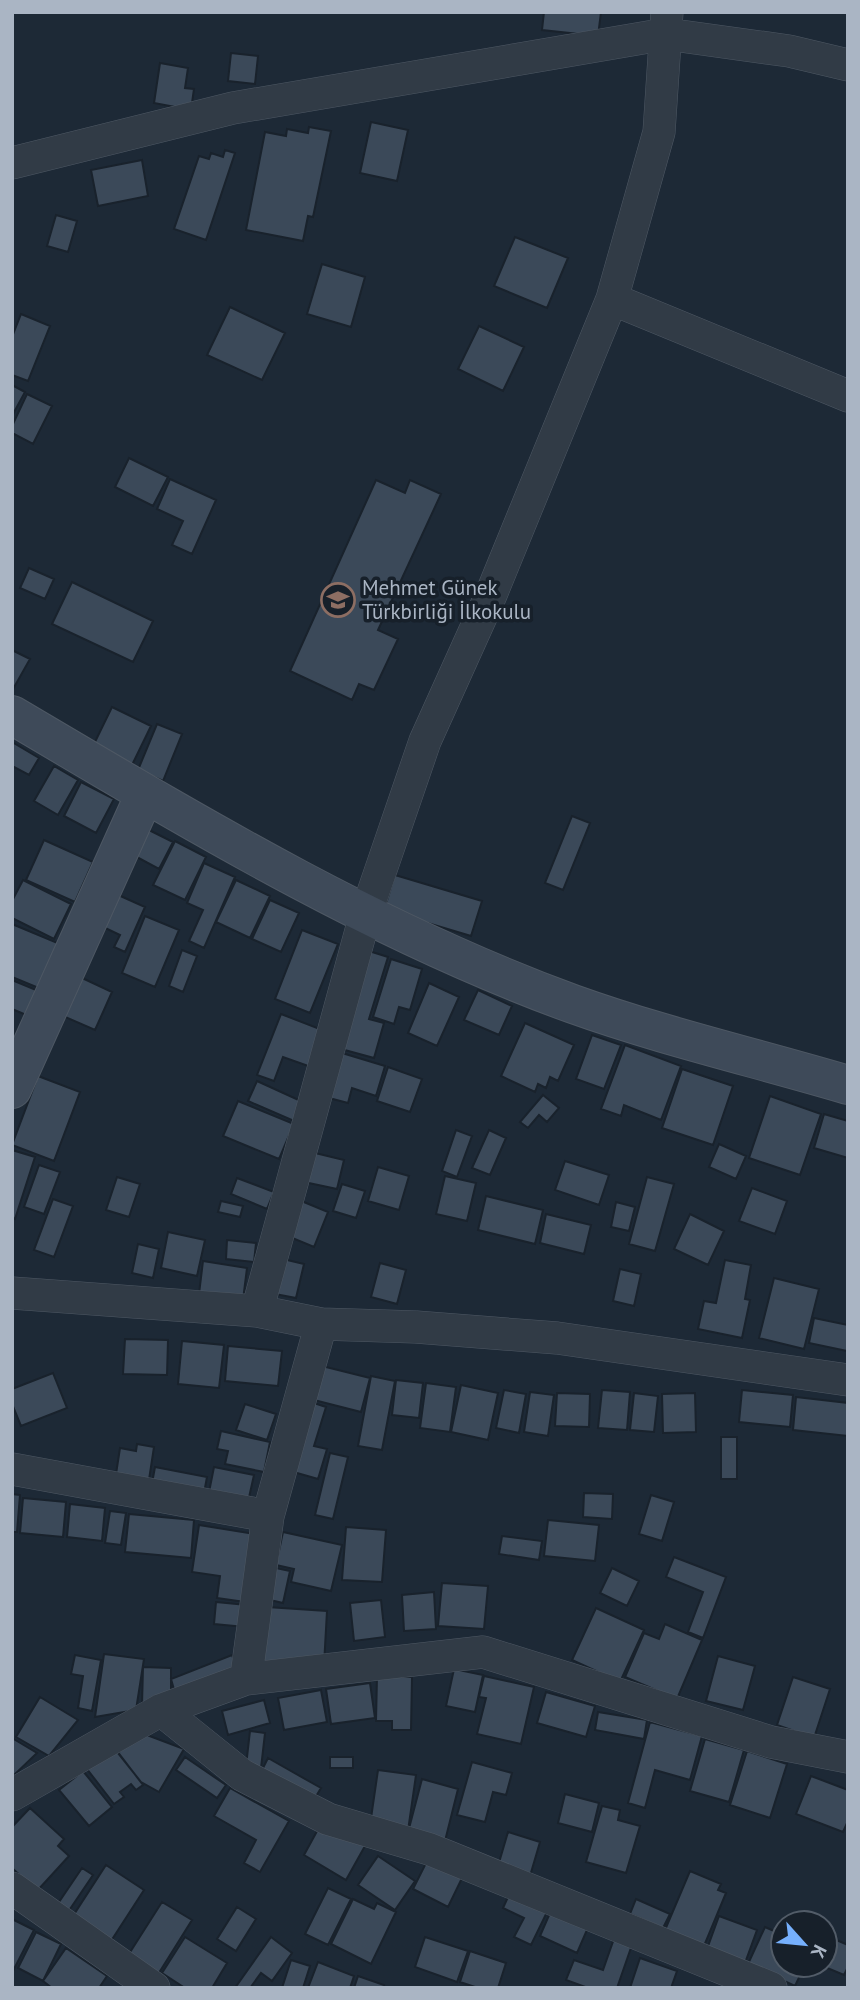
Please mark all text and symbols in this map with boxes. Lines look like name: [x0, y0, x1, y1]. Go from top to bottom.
place label: Mehmet Günek Türkbirliği İlkokulu: [362, 574, 531, 625]
school or university icon: Mehmet Günek Türkbirliği İlkokulu: [319, 581, 357, 619]
north arrow: [769, 1909, 839, 1979]
text: K: [806, 1941, 833, 1963]

